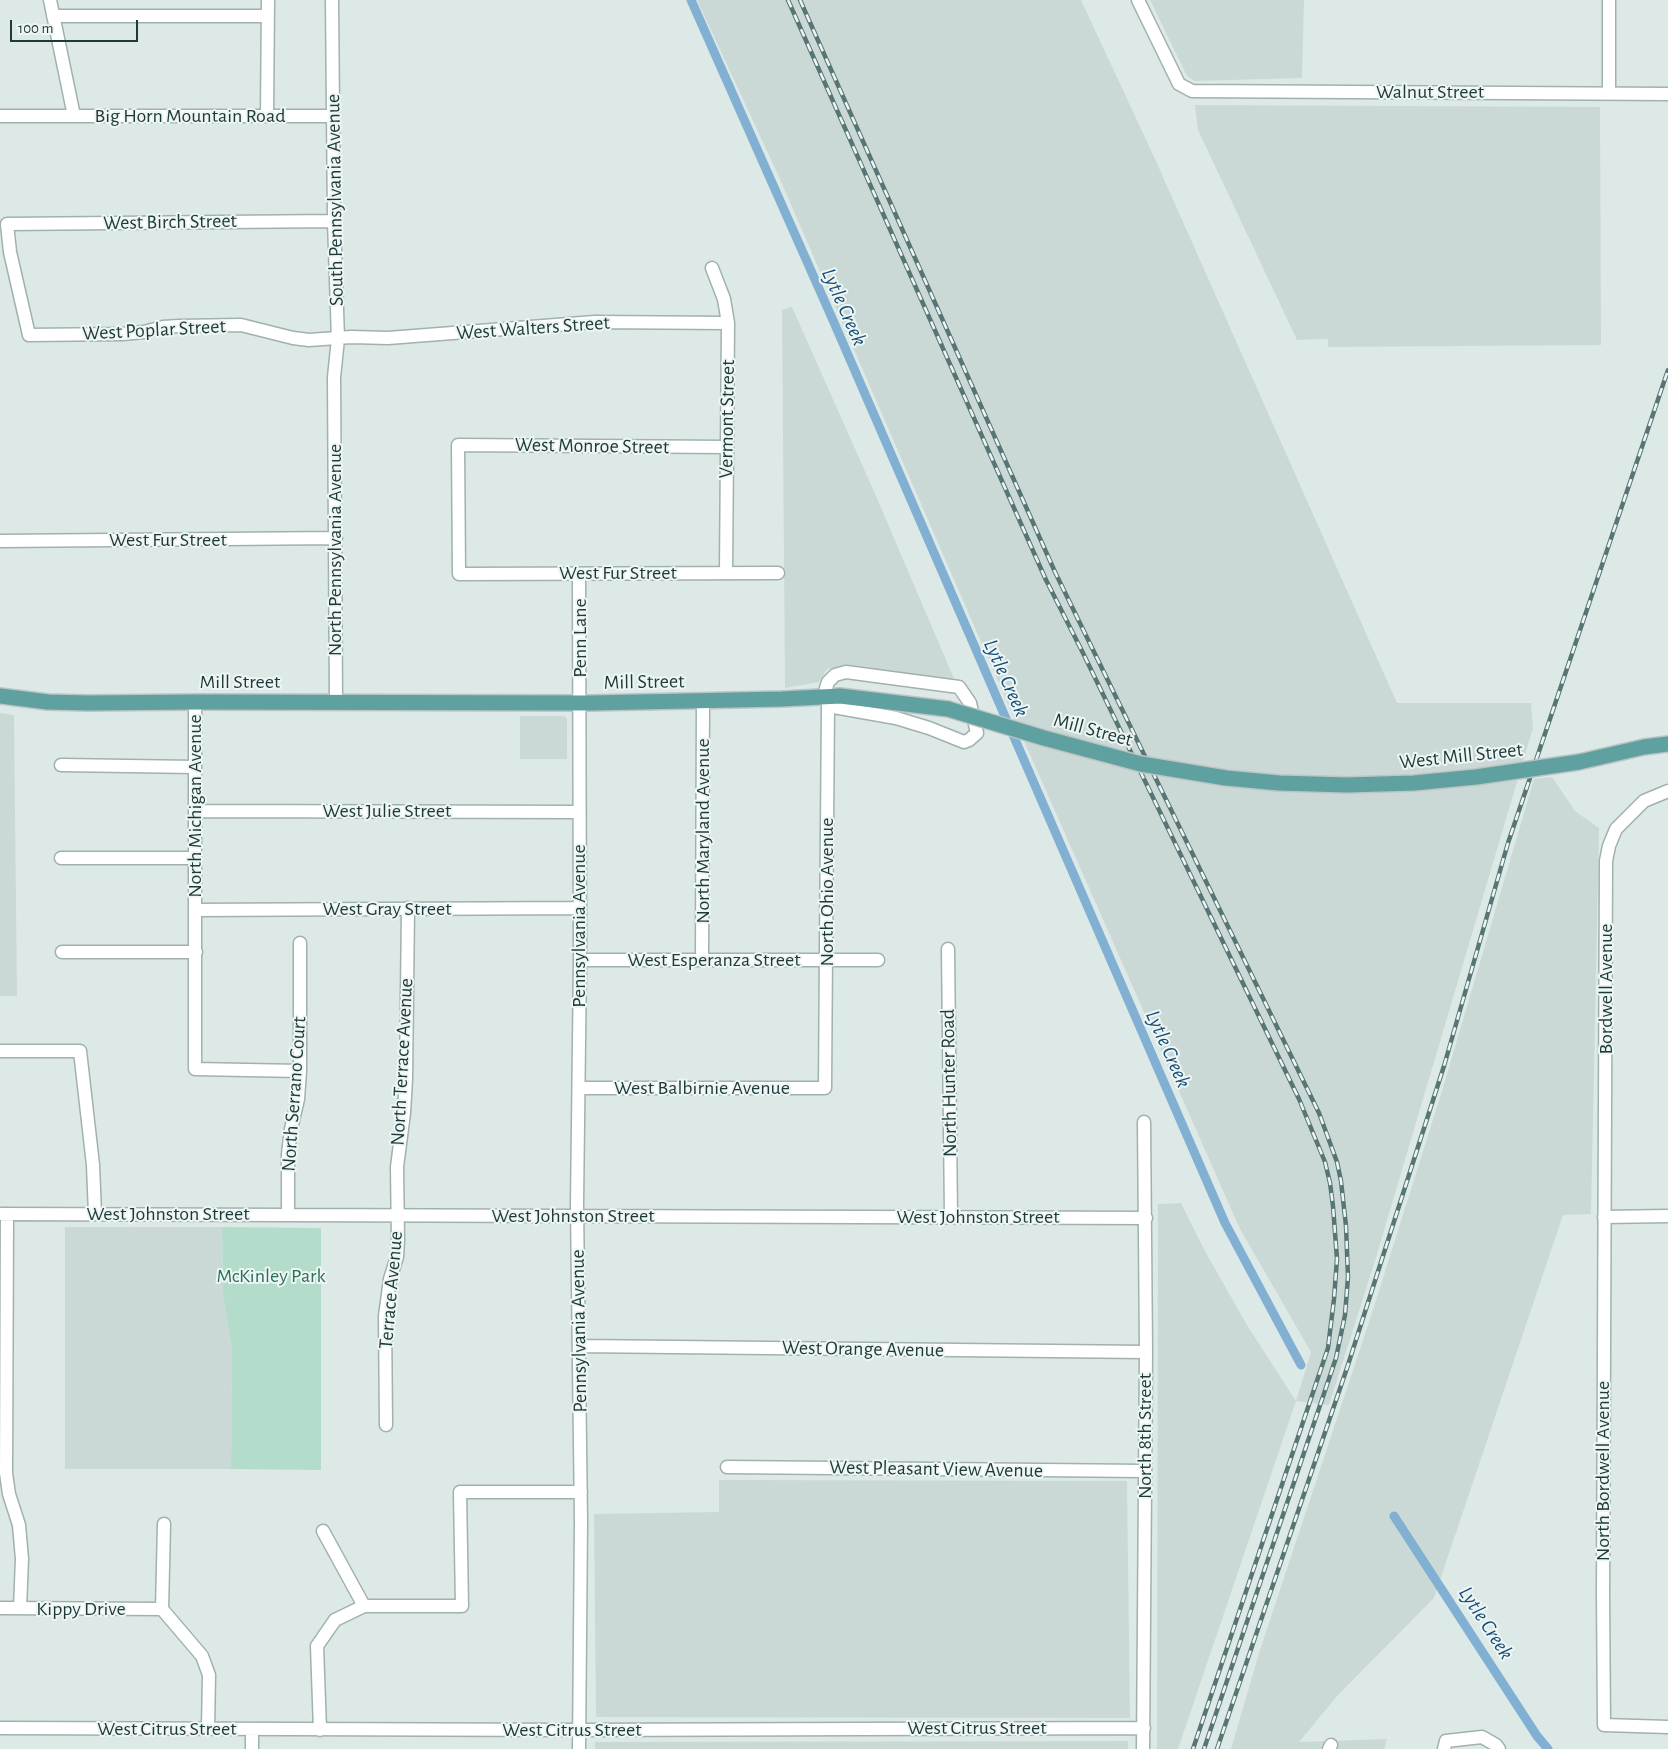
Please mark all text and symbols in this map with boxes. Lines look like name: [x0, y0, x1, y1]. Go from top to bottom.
scale bar: [12, 10, 140, 42]
text: 100 m: [18, 21, 53, 36]
street label: Walnut Street: [1376, 80, 1484, 104]
street label: South Pennsylvania Avenue: [321, 94, 349, 306]
street label: Big Horn Mountain Road: [95, 104, 285, 128]
street label: West Birch Street: [103, 209, 237, 235]
water label: Lytle Creek: [816, 264, 872, 350]
street label: West Walters Street: [455, 311, 611, 345]
street label: West Poplar Street: [82, 314, 226, 346]
street label: Vermont Street: [714, 359, 740, 479]
street label: West Monroe Street: [515, 433, 669, 459]
street label: North Pennsylvania Avenue: [323, 444, 347, 656]
street label: West Fur Street: [109, 528, 227, 552]
street label: West Fur Street: [559, 561, 677, 585]
street label: Penn Lane: [568, 598, 592, 678]
water label: Lytle Creek: [978, 635, 1034, 721]
street label: Mill Street: [603, 669, 685, 695]
street label: Mill Street: [200, 670, 280, 694]
street label: Mill Street: [1051, 708, 1135, 752]
street label: North Michigan Avenue: [183, 714, 207, 898]
street label: North Maryland Avenue: [691, 738, 715, 924]
street label: West Mill Street: [1398, 738, 1524, 774]
street label: West Julie Street: [323, 799, 451, 823]
street label: North Ohio Avenue: [815, 818, 839, 966]
street label: Pennsylvania Avenue: [567, 844, 591, 1008]
street label: West Gray Street: [322, 897, 452, 921]
street label: Bordwell Avenue: [1594, 924, 1618, 1054]
street label: West Esperanza Street: [627, 948, 801, 972]
street label: North Terrace Avenue: [386, 978, 418, 1146]
water label: Lytle Creek: [1140, 1006, 1196, 1092]
street label: North Hunter Road: [936, 1009, 962, 1157]
street label: North Serrano Court: [277, 1016, 311, 1172]
street label: West Balbirnie Avenue: [614, 1076, 790, 1100]
street label: West Johnston Street: [86, 1202, 250, 1226]
street label: West Johnston Street: [491, 1204, 655, 1228]
street label: West Johnston Street: [896, 1205, 1060, 1229]
street label: Terrace Avenue: [374, 1230, 408, 1350]
street label: Pennsylvania Avenue: [566, 1249, 592, 1413]
park label: McKinley Park: [216, 1264, 326, 1288]
street label: West Orange Avenue: [782, 1336, 944, 1362]
street label: North 8th Street: [1133, 1373, 1157, 1499]
street label: North Bordwell Avenue: [1591, 1381, 1615, 1561]
street label: West Pleasant View Avenue: [829, 1455, 1043, 1483]
water label: Lytle Creek: [1453, 1582, 1519, 1664]
street label: Kippy Drive: [36, 1597, 126, 1621]
street label: West Citrus Street: [907, 1716, 1047, 1740]
street label: West Citrus Street: [97, 1717, 237, 1741]
street label: West Citrus Street: [502, 1718, 642, 1742]

